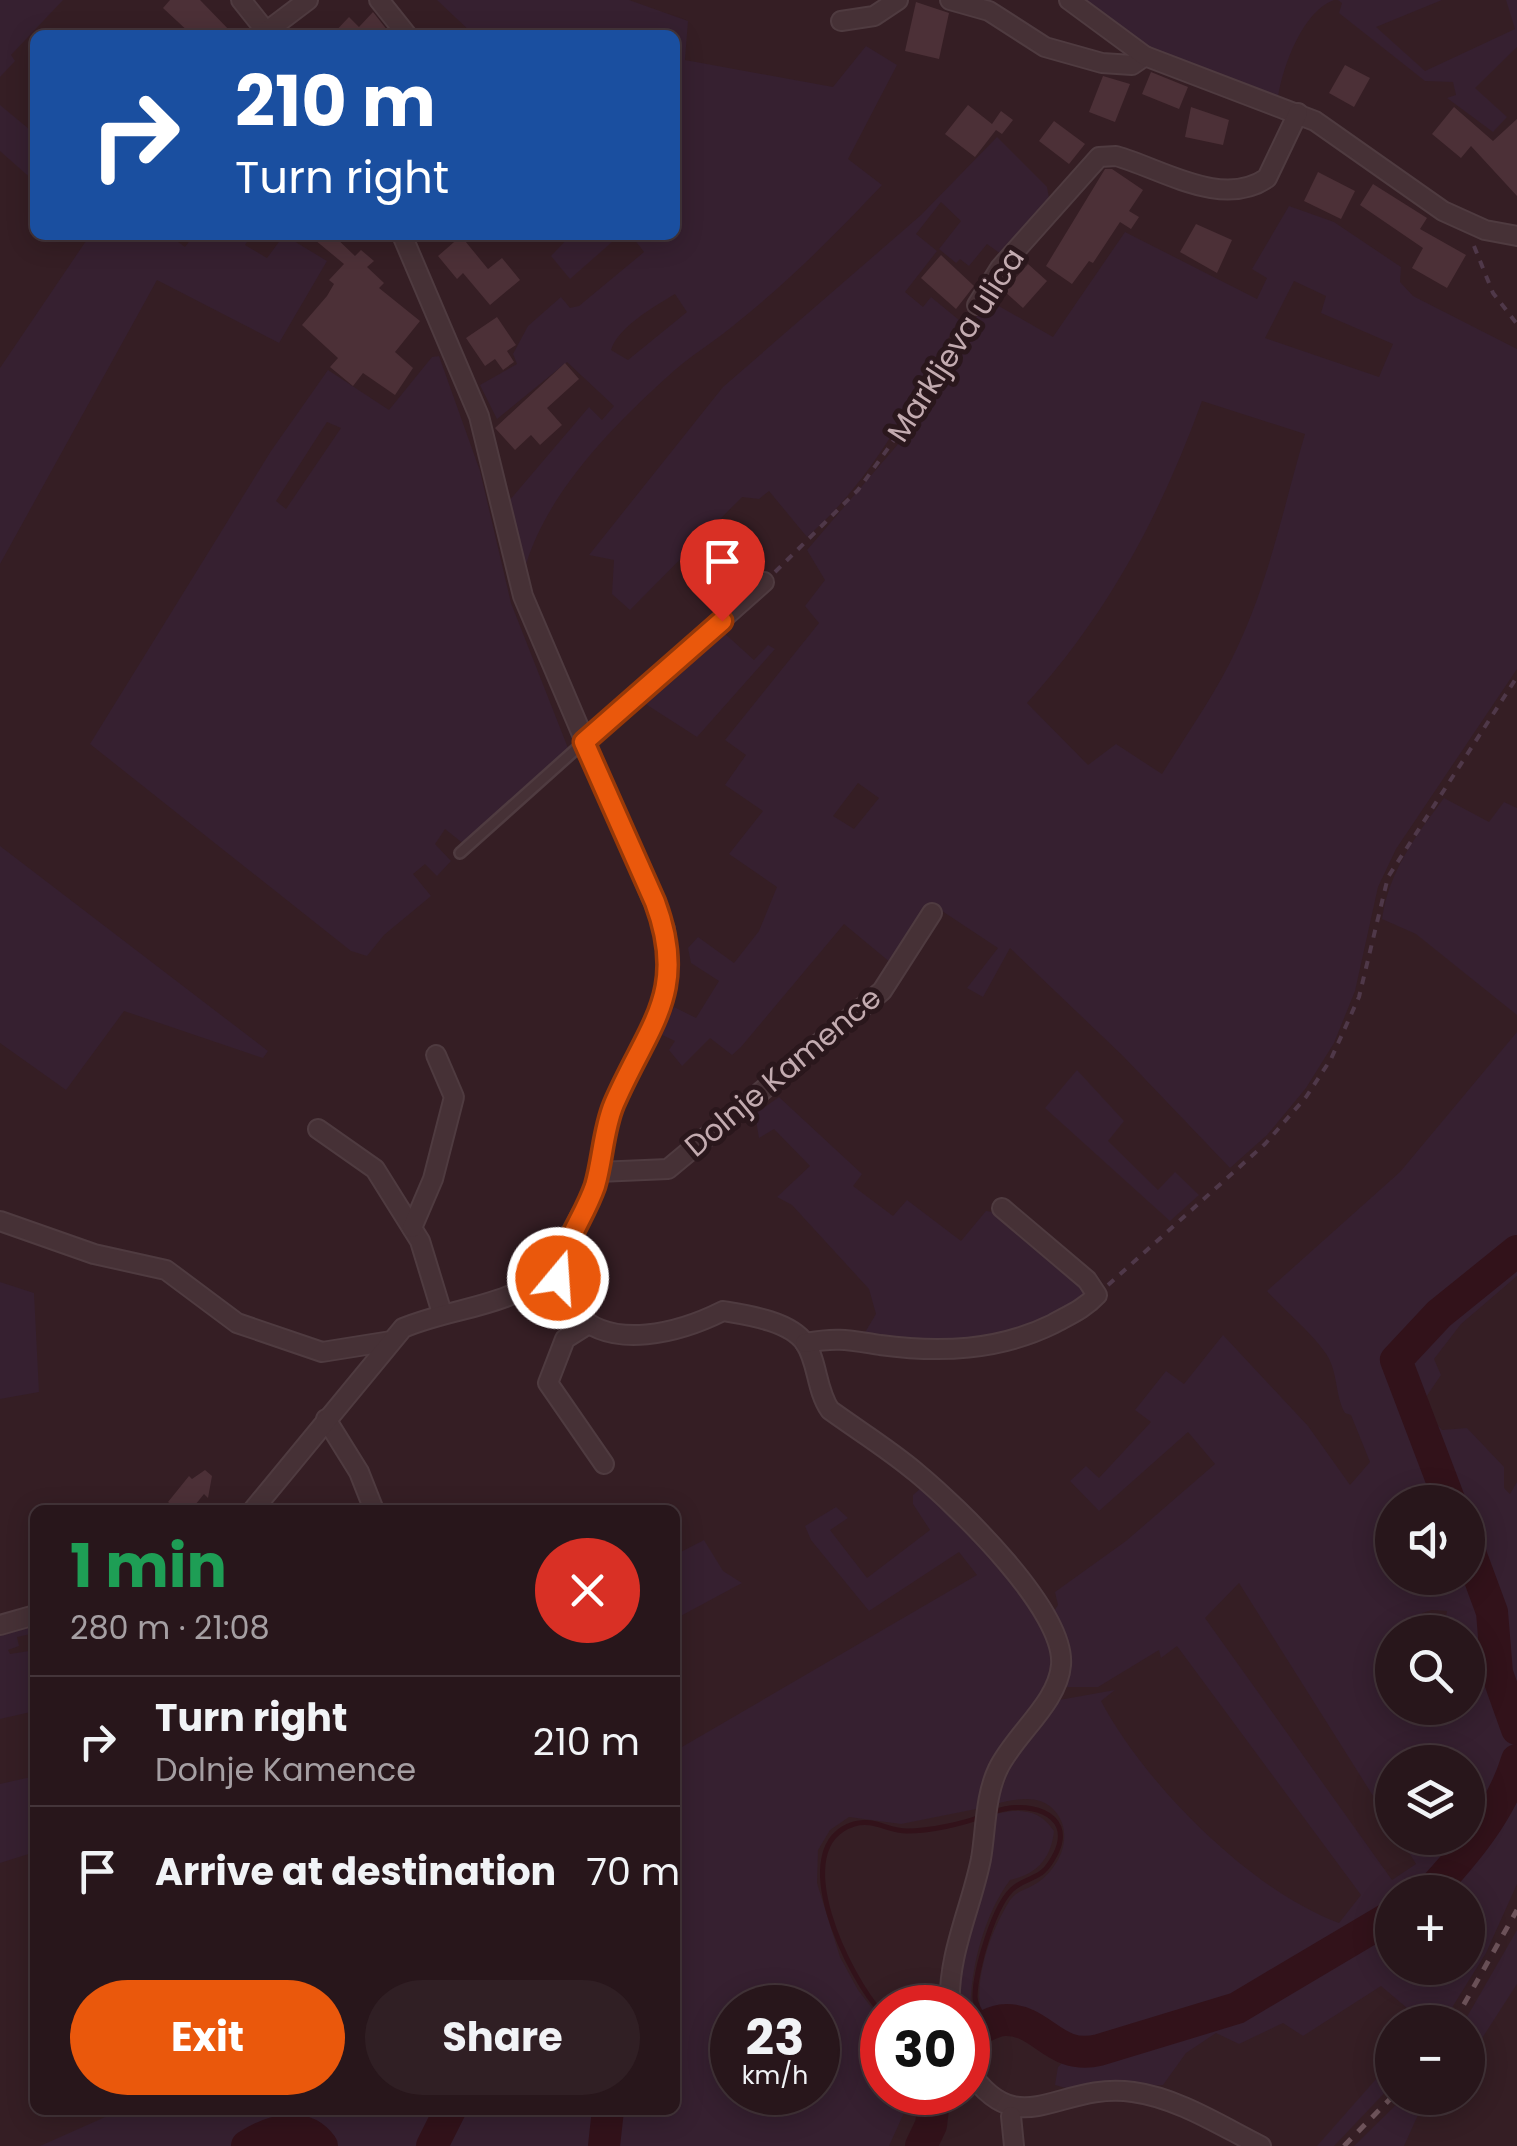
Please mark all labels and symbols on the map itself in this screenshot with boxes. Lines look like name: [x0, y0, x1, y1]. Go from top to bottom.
street label: Markljeva ulica: [877, 239, 1035, 450]
pin: [680, 519, 765, 622]
street label: Dolnje Kamence: [675, 976, 890, 1167]
position arrow: [506, 1226, 610, 1330]
speed limit sign: 30: [860, 1985, 990, 2115]

